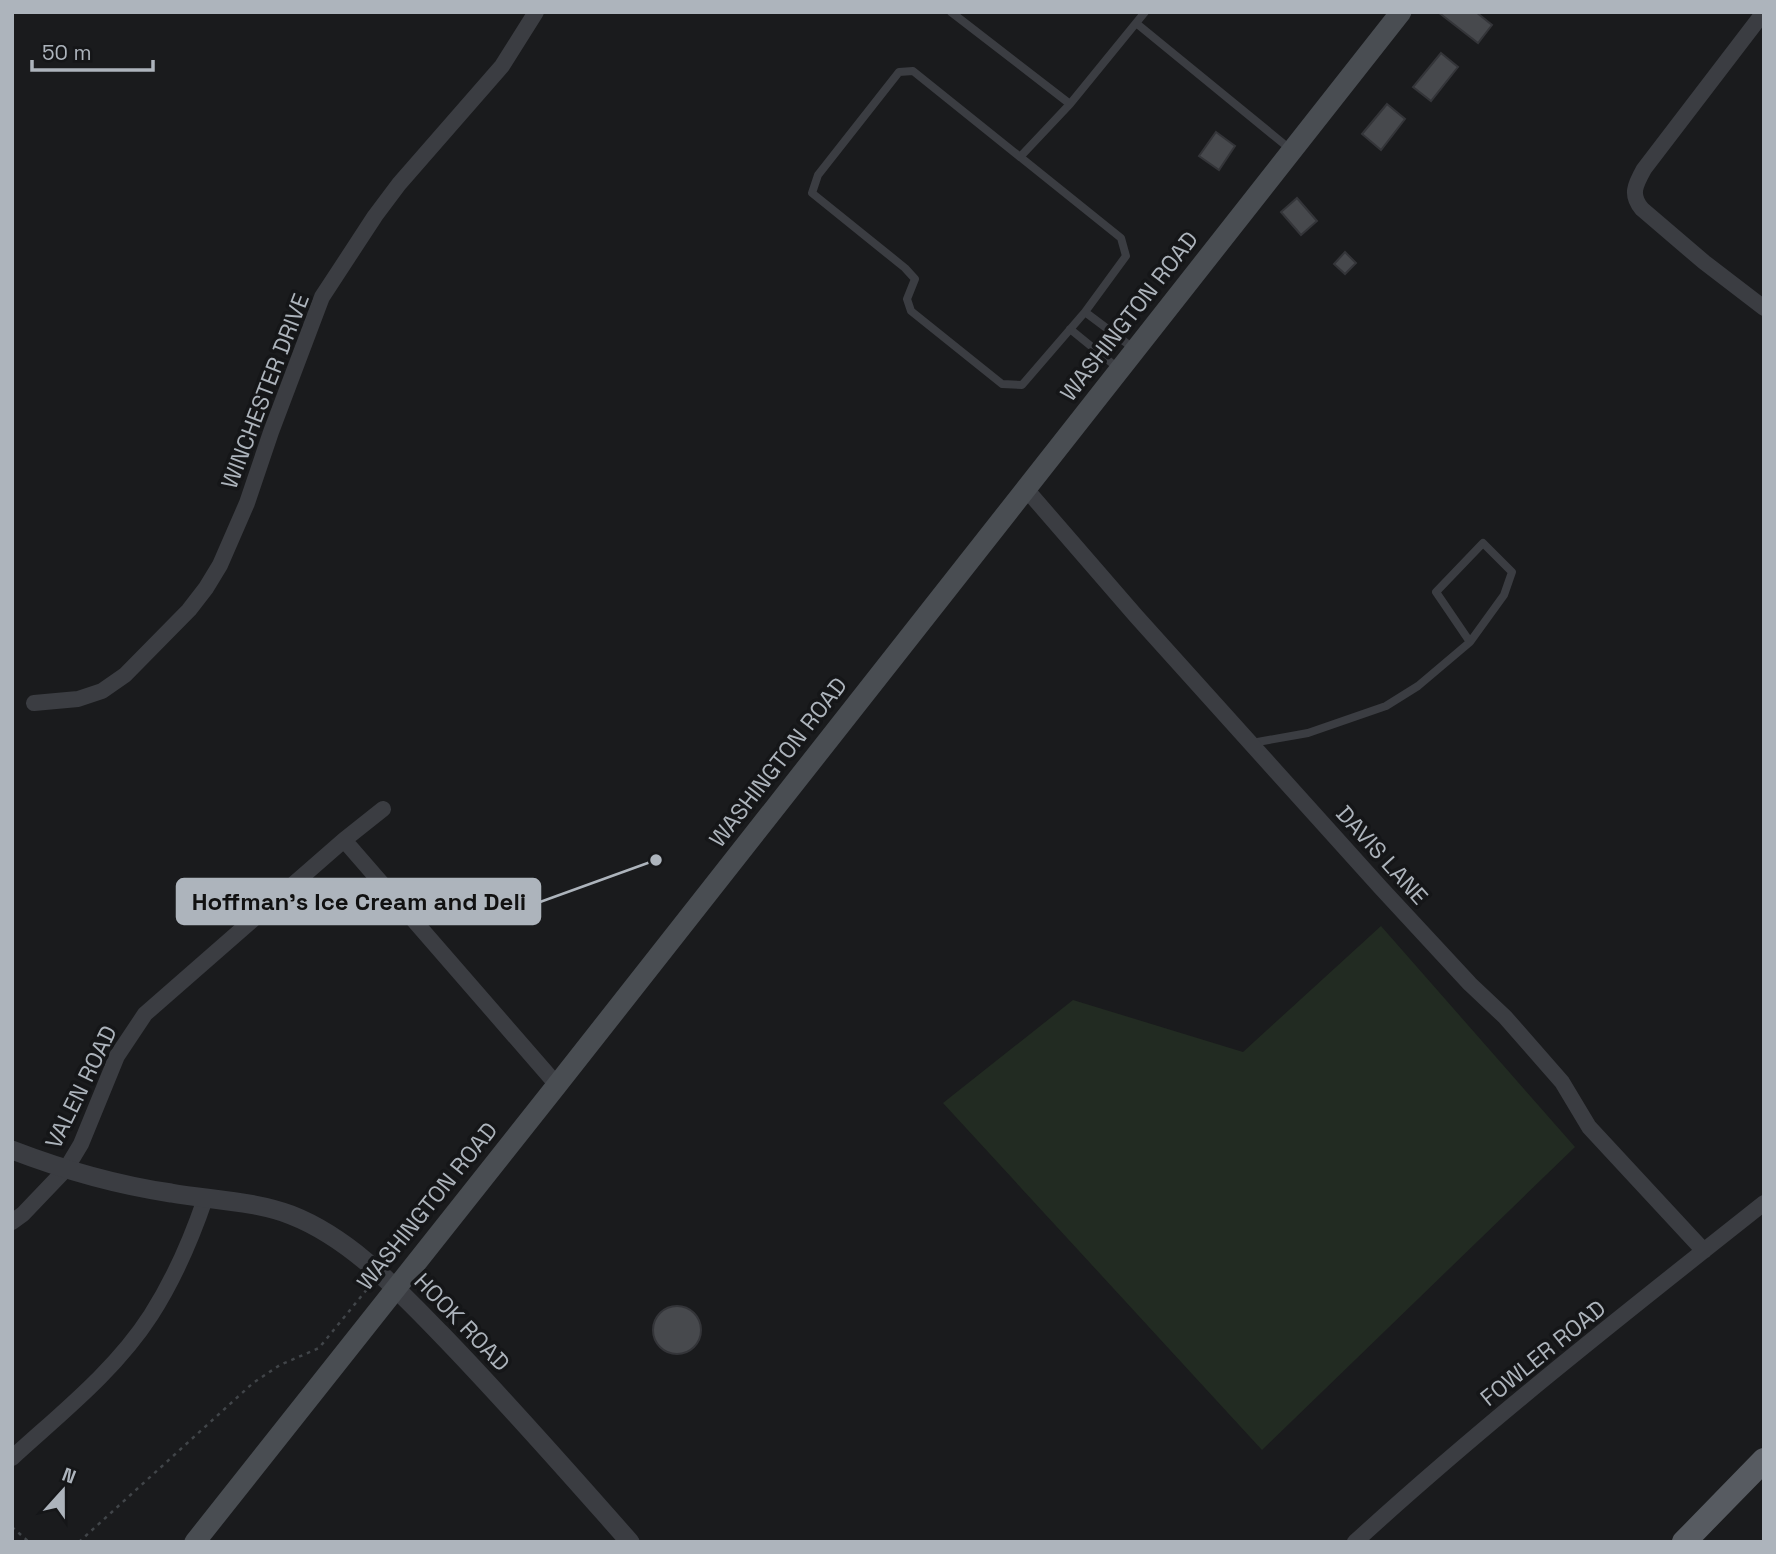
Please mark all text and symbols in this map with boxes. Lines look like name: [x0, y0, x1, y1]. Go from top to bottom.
scale bar: [32, 28, 152, 72]
text: 50 m: [42, 39, 92, 66]
street label: WASHINGTON ROAD: [1053, 225, 1205, 407]
street label: WINCHESTER DRIVE: [214, 289, 316, 493]
street label: WASHINGTON ROAD: [702, 671, 854, 853]
street label: DAVIS LANE: [1330, 799, 1434, 911]
callout: Hoffman's Ice Cream and Deli: [177, 879, 540, 924]
text: Hoffman's Ice Cream and Deli: [192, 886, 526, 917]
street label: VALEN ROAD: [38, 1020, 124, 1154]
street label: WASHINGTON ROAD: [350, 1116, 504, 1296]
street label: HOOK ROAD: [408, 1267, 516, 1377]
street label: FOWLER ROAD: [1474, 1293, 1612, 1413]
north arrow: [28, 1456, 98, 1526]
text: N: [58, 1462, 79, 1490]

